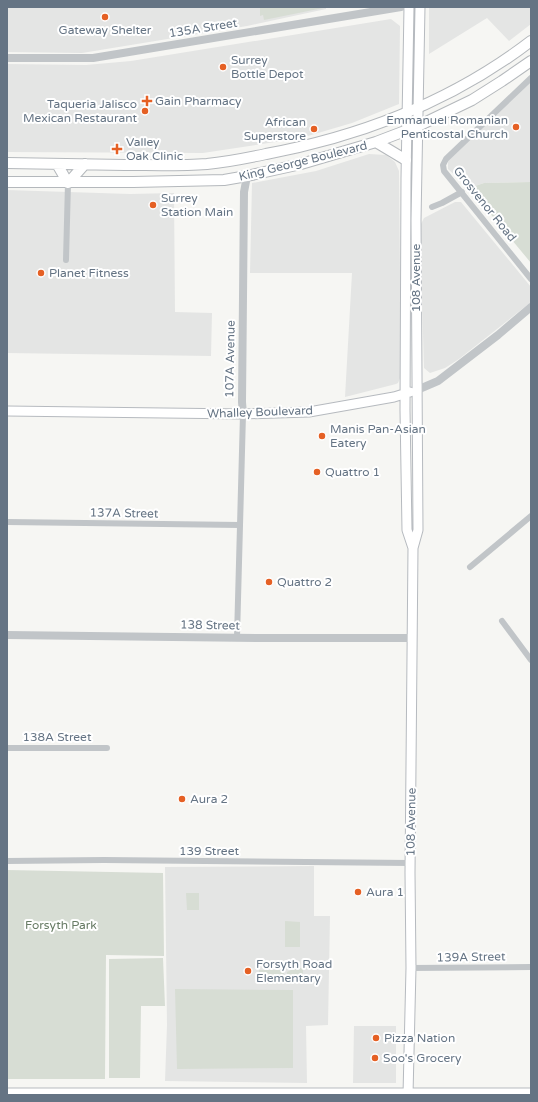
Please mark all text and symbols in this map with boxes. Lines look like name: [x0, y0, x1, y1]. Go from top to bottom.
marker: Gateway Shelter: [100, 12, 110, 22]
street label: 135A Street: [168, 16, 239, 40]
place label: Gateway Shelter: [59, 23, 152, 37]
place label: Surrey Bottle Depot: [231, 53, 304, 81]
marker: Surrey Bottle Depot: [218, 62, 228, 72]
place label: Gain Pharmacy: [155, 94, 242, 108]
marker: Gain Pharmacy: [142, 96, 152, 106]
place label: Taqueria Jalisco Mexican Restaurant: [23, 97, 137, 125]
marker: Taqueria Jalisco Mexican Restaurant: [140, 106, 150, 116]
place label: Emmanuel Romanian Penticostal Church: [386, 113, 508, 141]
place label: African Superstore: [244, 115, 306, 143]
marker: Emmanuel Romanian Penticostal Church: [511, 122, 521, 132]
marker: African Superstore: [309, 124, 319, 134]
place label: Valley Oak Clinic: [126, 135, 183, 163]
street label: King George Boulevard: [237, 138, 369, 184]
marker: Valley Oak Clinic: [111, 143, 123, 155]
street label: Grosvenor Road: [451, 164, 519, 244]
place label: Surrey Station Main: [161, 191, 233, 219]
marker: Surrey Station Main: [148, 200, 158, 210]
street label: 108 Avenue: [409, 243, 423, 312]
place label: Planet Fitness: [49, 266, 129, 280]
marker: Planet Fitness: [36, 268, 46, 278]
street label: 107A Avenue: [222, 320, 238, 398]
street label: Whalley Boulevard: [207, 403, 313, 421]
place label: Manis Pan-Asian Eatery: [330, 422, 426, 450]
marker: Manis Pan-Asian Eatery: [317, 431, 327, 441]
place label: Quattro 1: [325, 465, 380, 479]
marker: Quattro 1: [312, 467, 322, 477]
street label: 137A Street: [89, 505, 159, 521]
place label: Quattro 2: [277, 575, 332, 589]
marker: Quattro 2: [264, 577, 274, 587]
street label: 138 Street: [180, 617, 241, 633]
street label: 138A Street: [23, 730, 92, 744]
street label: 108 Avenue: [403, 787, 419, 856]
place label: Aura 2: [190, 792, 228, 806]
marker: Aura 2: [177, 794, 187, 804]
street label: 139 Street: [179, 844, 239, 858]
place label: Aura 1: [366, 885, 404, 899]
marker: Aura 1: [353, 887, 363, 897]
park label: Forsyth Park: [25, 918, 97, 932]
street label: 139A Street: [436, 949, 506, 965]
place label: Forsyth Road Elementary: [256, 957, 332, 985]
marker: Forsyth Road Elementary: [243, 966, 253, 976]
place label: Pizza Nation: [384, 1031, 455, 1045]
marker: Pizza Nation: [371, 1033, 381, 1043]
place label: Soo's Grocery: [383, 1051, 462, 1065]
marker: Soo's Grocery: [370, 1053, 380, 1063]

